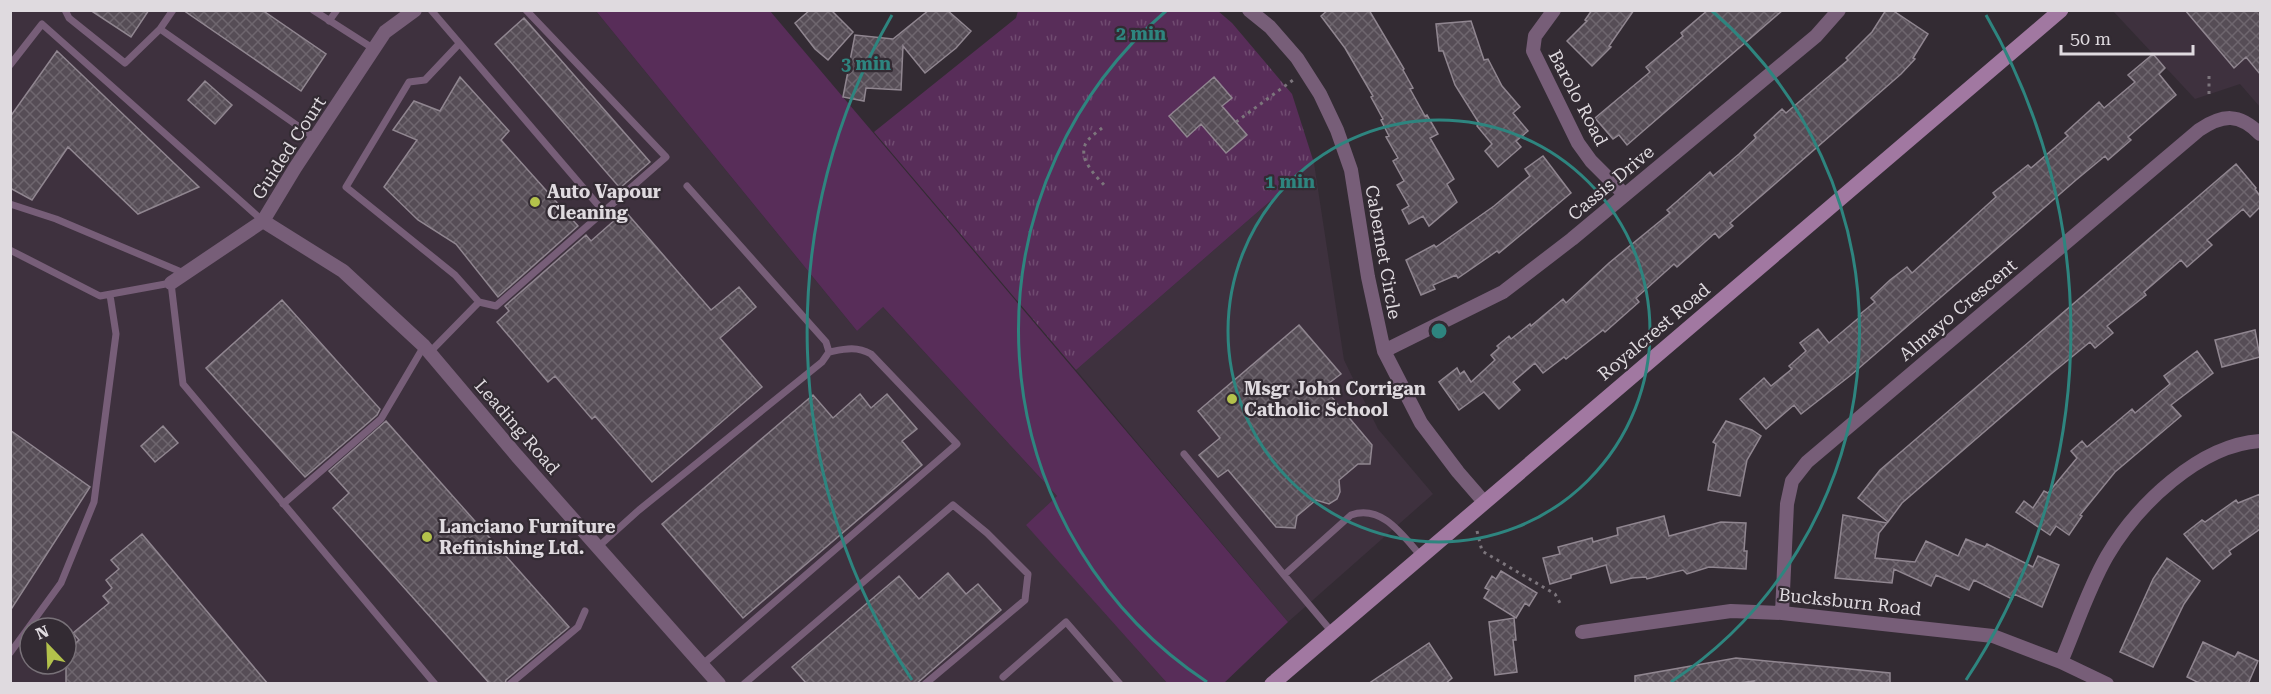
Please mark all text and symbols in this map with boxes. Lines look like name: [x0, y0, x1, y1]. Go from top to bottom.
scale bar: [2061, 18, 2193, 56]
text: 2 min: [1116, 23, 1166, 44]
text: 50 m: [2070, 28, 2111, 49]
street label: Barolo Road: [1544, 46, 1613, 150]
text: 3 min: [841, 53, 891, 74]
street label: Guided Court: [247, 92, 330, 203]
street label: Cassis Drive: [1563, 141, 1658, 225]
text: 1 min: [1265, 171, 1315, 192]
place label: Auto Vapour Cleaning: [547, 181, 661, 223]
street label: Cabernet Circle: [1361, 183, 1406, 321]
marker: Auto Vapour Cleaning: [528, 195, 542, 209]
street label: Almayo Crescent: [1895, 254, 2021, 365]
street label: Royalcrest Road: [1593, 278, 1714, 385]
centre of rings: [1429, 321, 1449, 341]
street label: Leading Road: [471, 375, 564, 479]
place label: Msgr John Corrigan Catholic School: [1244, 378, 1426, 420]
marker: Msgr John Corrigan Catholic School: [1225, 392, 1239, 406]
place label: Lanciano Furniture Refinishing Ltd.: [439, 516, 616, 558]
marker: Lanciano Furniture Refinishing Ltd.: [420, 530, 434, 544]
street label: Bucksburn Road: [1778, 584, 1923, 619]
north arrow: [18, 616, 78, 676]
text: N: [33, 621, 52, 644]

